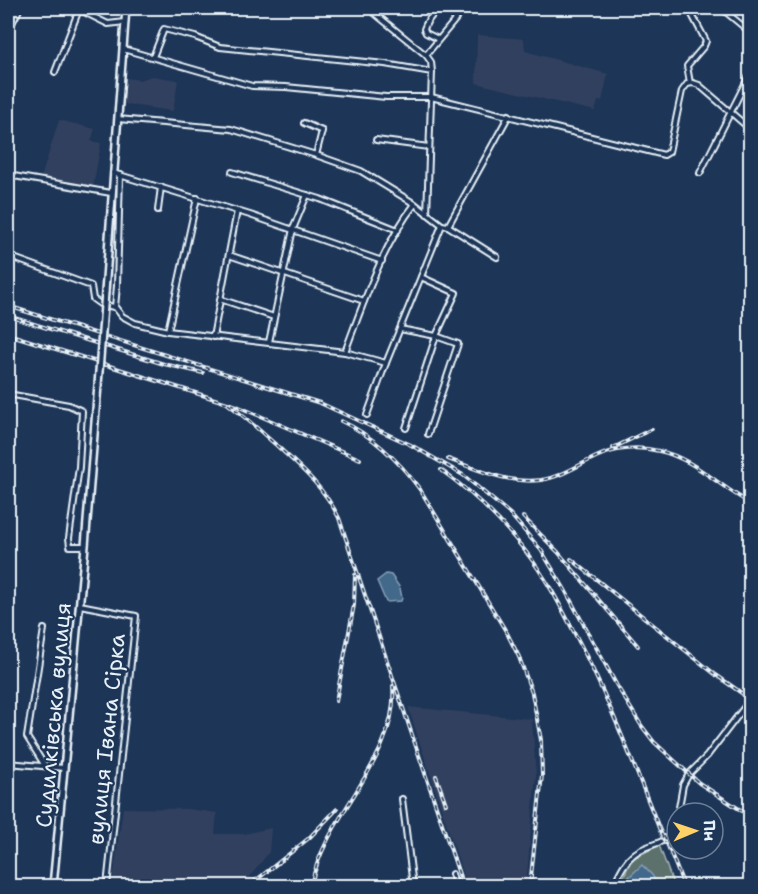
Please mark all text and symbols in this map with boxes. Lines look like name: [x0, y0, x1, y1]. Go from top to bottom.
street label: Судилківська вулиця: [29, 601, 78, 829]
street label: вулиця Івана Сірка: [81, 632, 132, 846]
north arrow: [665, 801, 725, 861]
text: Пн: [699, 820, 720, 841]

